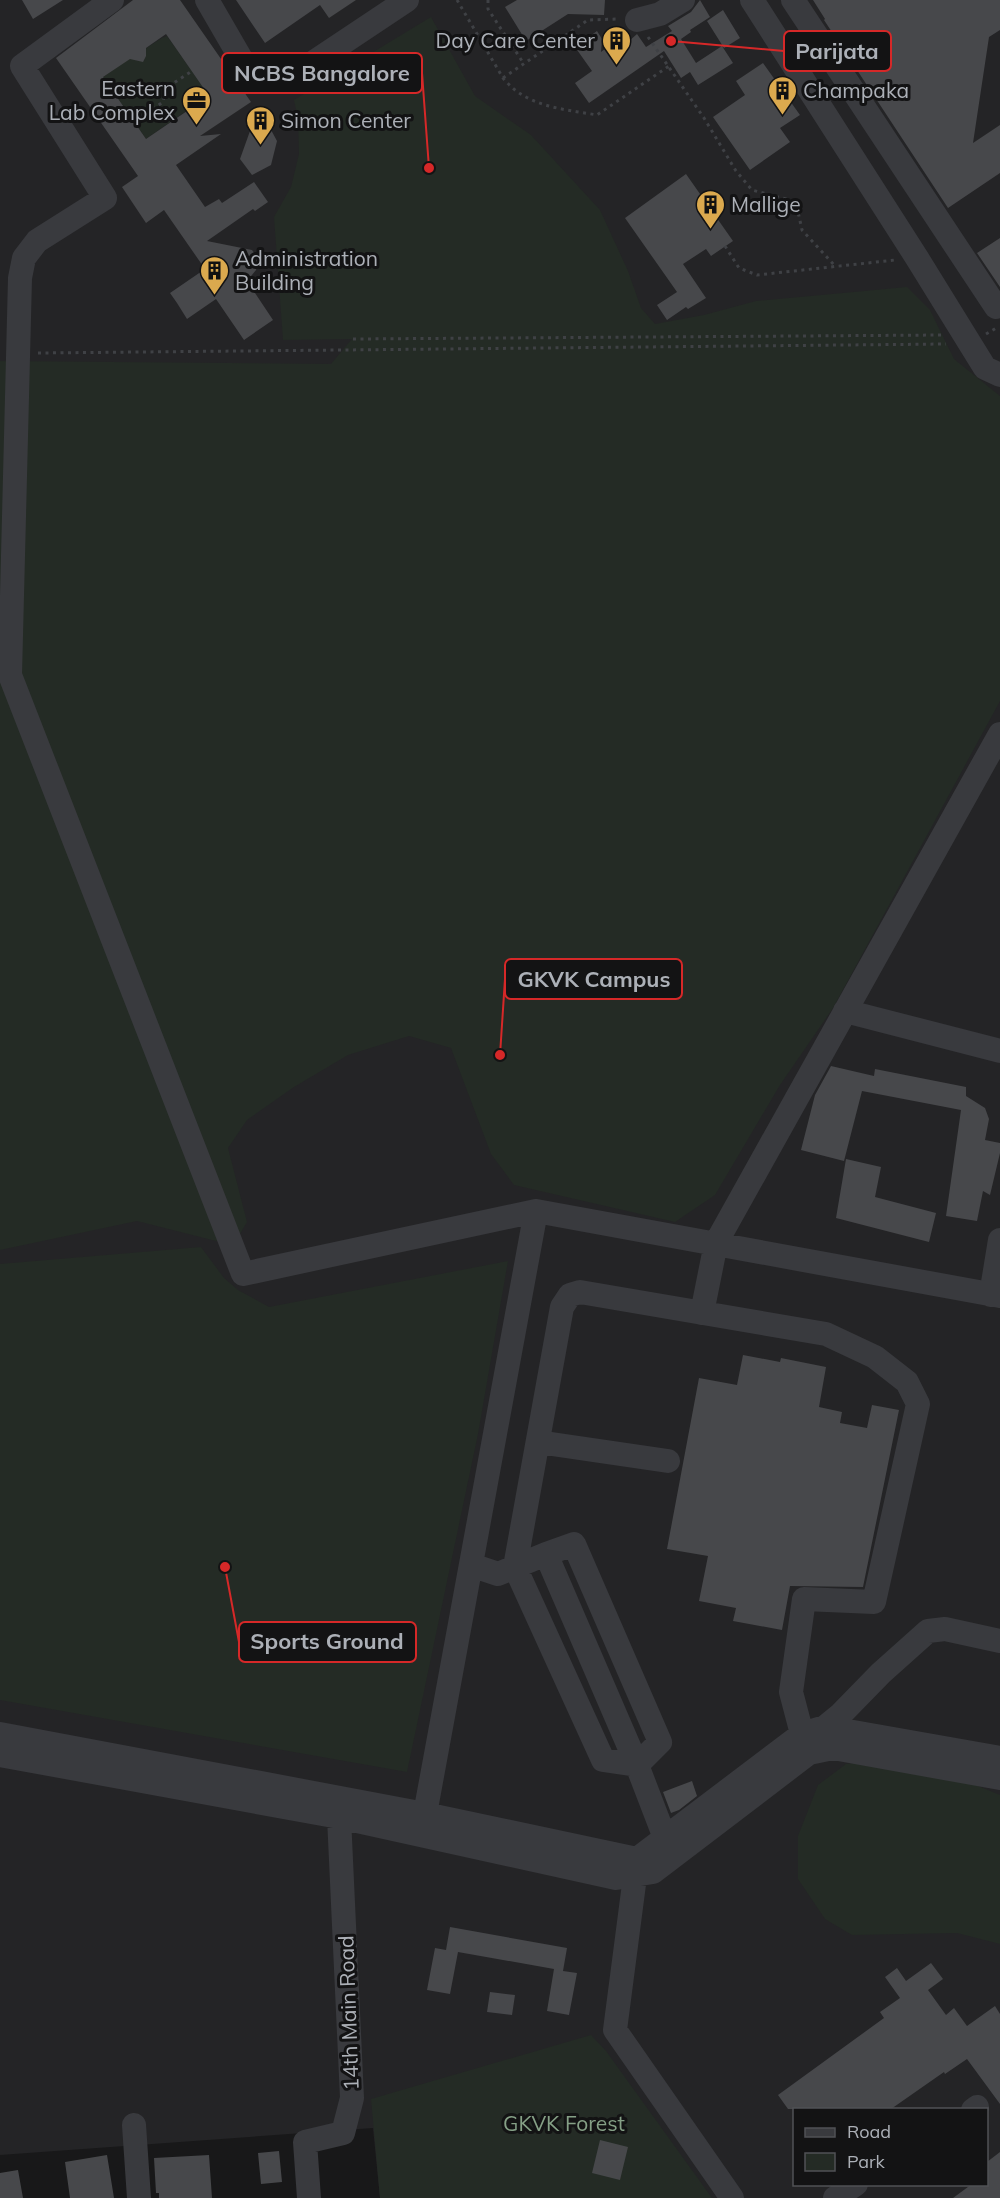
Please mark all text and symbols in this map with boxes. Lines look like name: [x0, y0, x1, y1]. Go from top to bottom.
building icon: Day Care Center: [600, 24, 632, 66]
place label: Day Care Center: [436, 27, 595, 53]
callout: Parijata: [784, 31, 891, 71]
text: Parijata: [795, 37, 879, 65]
callout: NCBS Bangalore: [222, 53, 422, 93]
text: NCBS Bangalore: [234, 59, 410, 87]
building icon: Champaka: [766, 74, 798, 116]
place label: Eastern Lab Complex: [49, 75, 175, 125]
place label: Champaka: [803, 77, 909, 103]
office icon: Eastern Lab Complex: [180, 84, 212, 126]
building icon: Simon Center: [244, 104, 276, 146]
place label: Simon Center: [281, 107, 411, 133]
building icon: Mallige: [694, 188, 726, 230]
place label: Mallige: [731, 191, 801, 217]
place label: Administration Building: [235, 245, 378, 295]
building icon: Administration Building: [198, 254, 230, 296]
callout: GKVK Campus: [505, 959, 682, 999]
text: GKVK Campus: [518, 965, 670, 993]
callout: Sports Ground: [239, 1622, 416, 1662]
text: Sports Ground: [250, 1627, 404, 1655]
street label: 14th Main Road: [332, 1935, 364, 2091]
legend: [793, 2108, 988, 2186]
park label: GKVK Forest: [503, 2110, 625, 2136]
text: Road: [847, 2120, 891, 2143]
text: Park: [847, 2150, 886, 2173]

